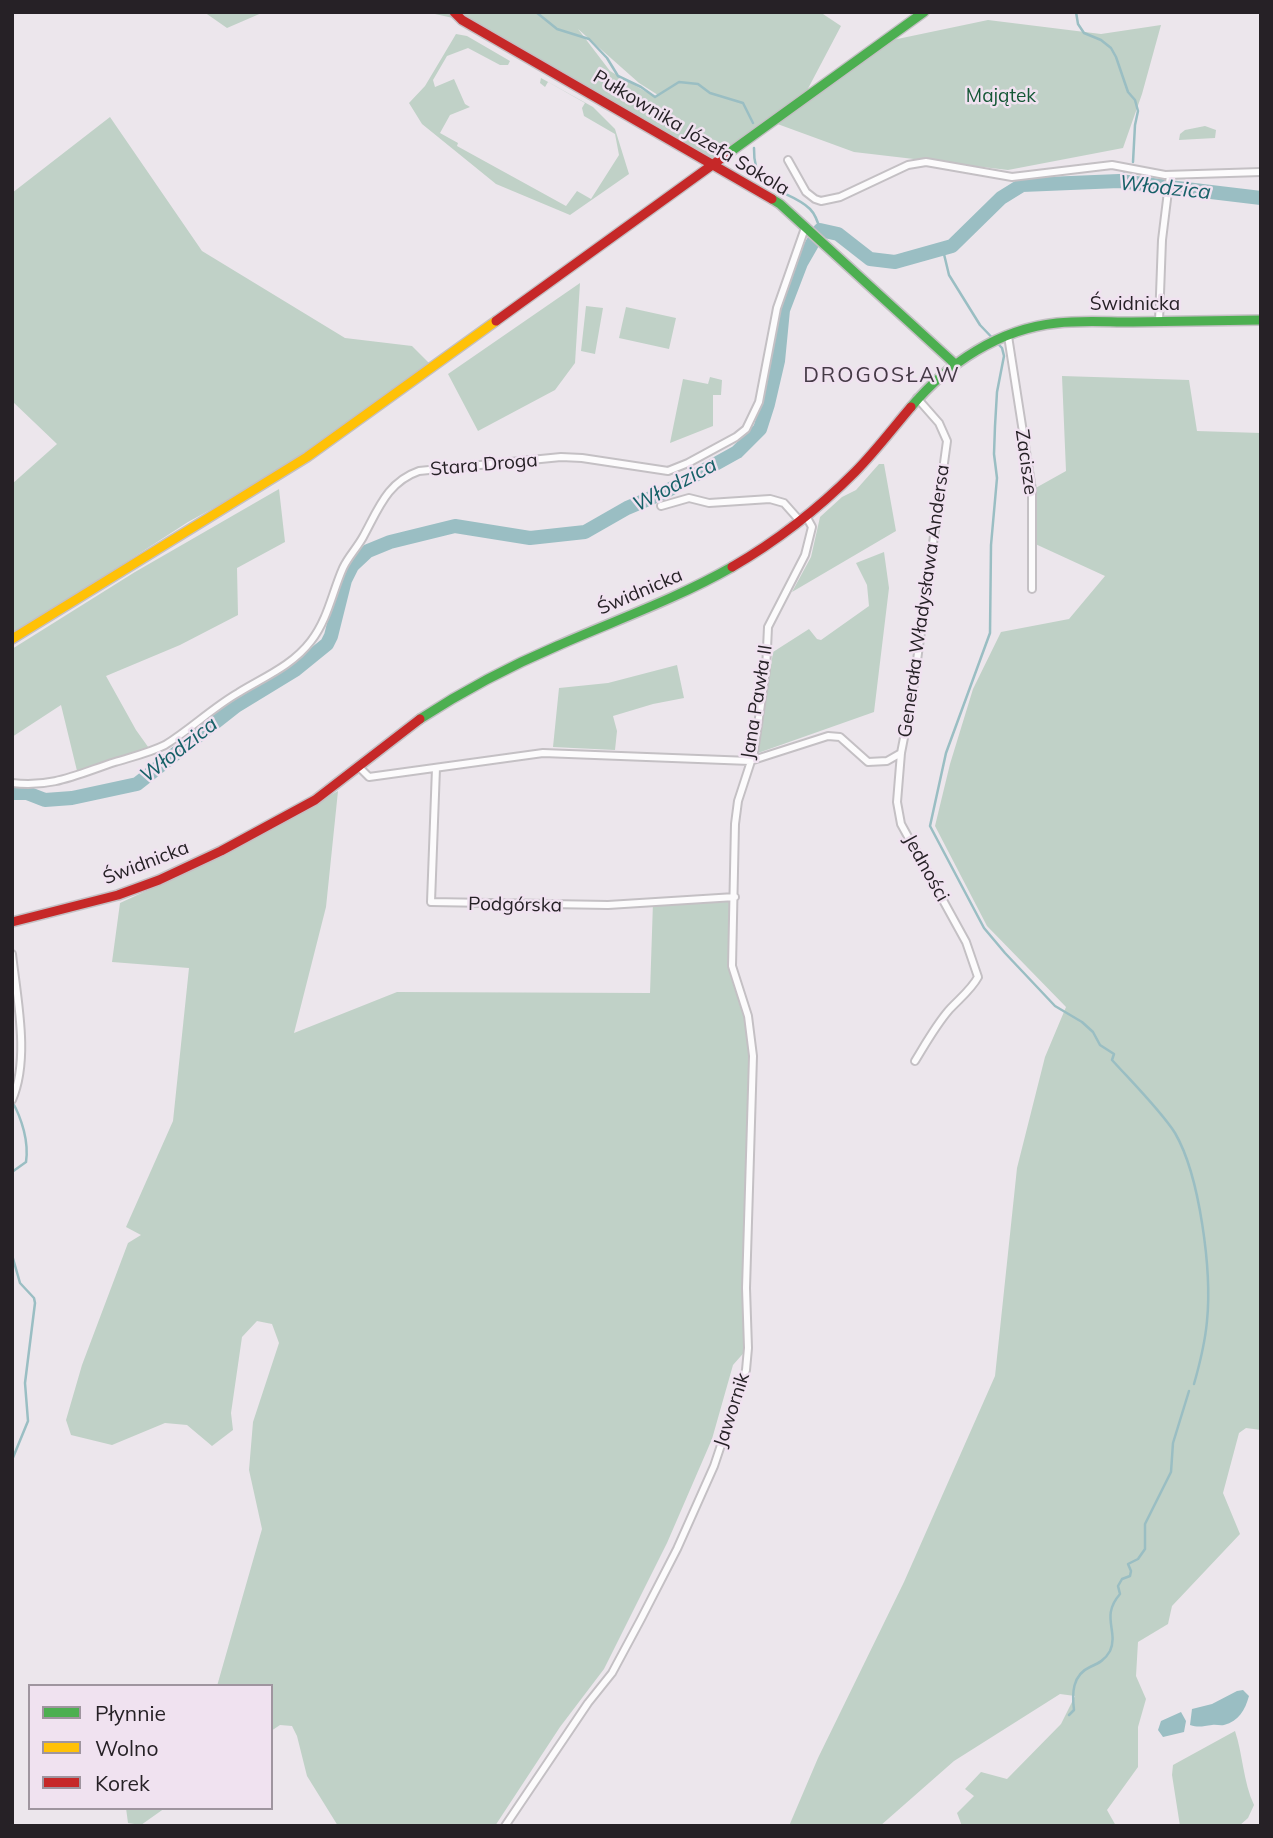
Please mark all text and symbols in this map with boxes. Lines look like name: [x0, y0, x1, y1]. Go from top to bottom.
street label: Pułkownika Józefa Sokola: [589, 65, 793, 201]
park label: Majątek: [966, 85, 1036, 107]
water label: Włodzica: [1118, 171, 1212, 205]
street label: Świdnicka: [1090, 293, 1180, 315]
district label: DROGOSŁAW: [804, 363, 960, 389]
street label: Zacisze: [1010, 428, 1042, 496]
street label: Stara Droga: [429, 449, 539, 481]
water label: Włodzica: [629, 452, 721, 518]
street label: Generała Władysława Andersa: [894, 463, 954, 739]
street label: Świdnicka: [594, 564, 686, 620]
street label: Jana Pawła II: [737, 643, 777, 761]
water label: Włodzica: [135, 712, 223, 788]
street label: Jedności: [898, 830, 954, 906]
street label: Świdnicka: [100, 836, 192, 890]
street label: Podgórska: [468, 893, 562, 917]
street label: Jawornik: [709, 1370, 755, 1450]
legend: [28, 1684, 273, 1810]
text: Płynnie: [95, 1700, 166, 1726]
text: Wolno: [95, 1735, 158, 1761]
text: Korek: [95, 1770, 150, 1796]

